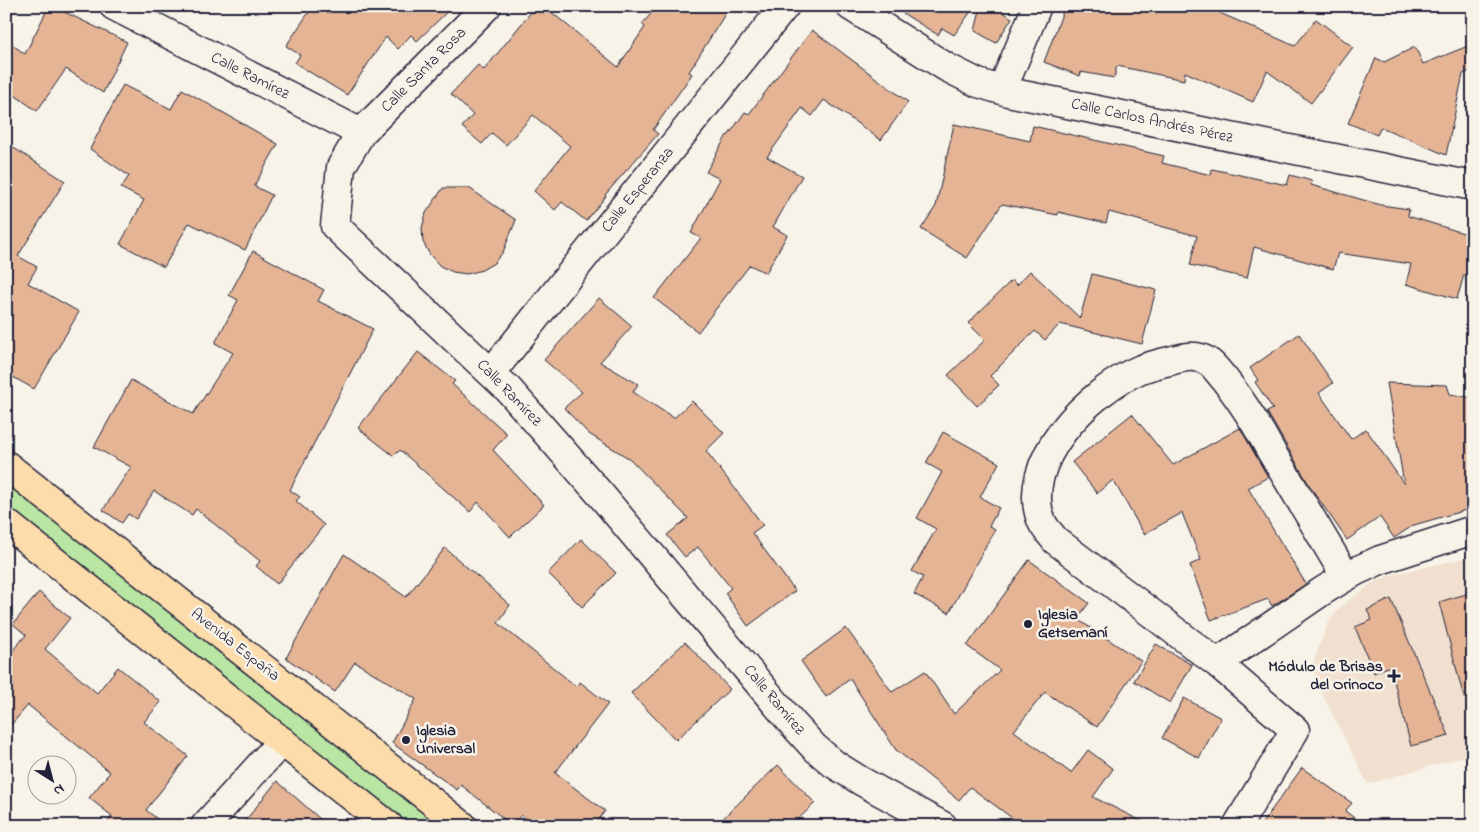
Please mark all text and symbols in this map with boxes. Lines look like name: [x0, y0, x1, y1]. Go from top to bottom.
street label: Calle Santa Rosa: [376, 22, 472, 118]
street label: Calle Ramírez: [206, 46, 294, 106]
street label: Calle Carlos Andrés Pérez: [1069, 92, 1235, 150]
street label: Calle Esperanza: [596, 142, 680, 238]
street label: Calle Ramírez: [471, 354, 548, 432]
street label: Avenida España: [185, 602, 285, 688]
place label: Iglesia Getsemaní: [1038, 603, 1108, 645]
marker: Iglesia Getsemaní: [1022, 618, 1034, 630]
place label: Módulo de Brisas del Orinoco: [1268, 655, 1383, 697]
street label: Calle Ramírez: [737, 660, 811, 741]
marker: Módulo de Brisas del Orinoco: [1387, 669, 1401, 683]
place label: Iglesia Universal: [416, 719, 475, 761]
marker: Iglesia Universal: [400, 734, 412, 746]
north arrow: [28, 754, 78, 804]
text: N: [49, 778, 69, 801]

